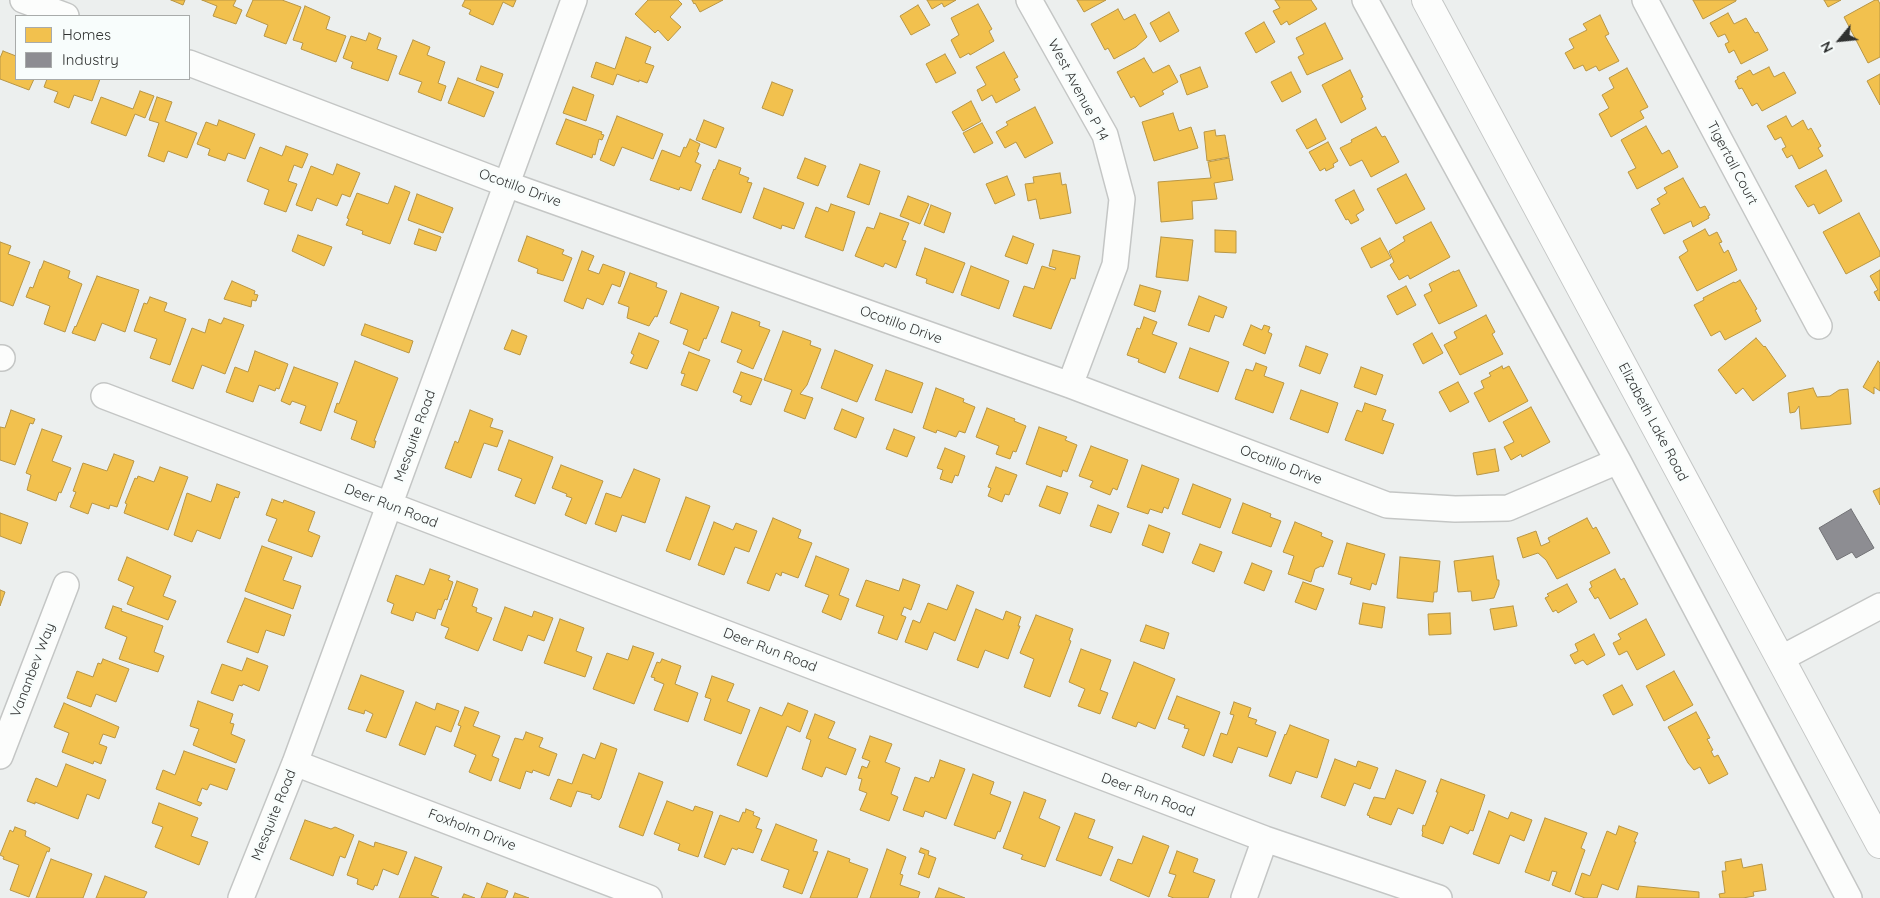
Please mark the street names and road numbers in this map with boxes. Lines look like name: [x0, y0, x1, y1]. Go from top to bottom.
street label: West Avenue P 14: [1044, 36, 1112, 144]
street label: Tigertail Court: [1703, 118, 1761, 208]
street label: Ocotillo Drive: [476, 165, 564, 211]
street label: Ocotillo Drive: [857, 302, 945, 348]
street label: Elizabeth Lake Road: [1615, 360, 1691, 484]
street label: Mesquite Road: [391, 388, 439, 484]
street label: Ocotillo Drive: [1238, 442, 1324, 488]
street label: Deer Run Road: [342, 480, 440, 532]
street label: Vananbev Way: [7, 620, 59, 720]
street label: Deer Run Road: [721, 624, 819, 676]
street label: Mesquite Road: [248, 767, 300, 863]
street label: Deer Run Road: [1099, 769, 1197, 821]
street label: Foxholm Drive: [426, 806, 518, 854]

